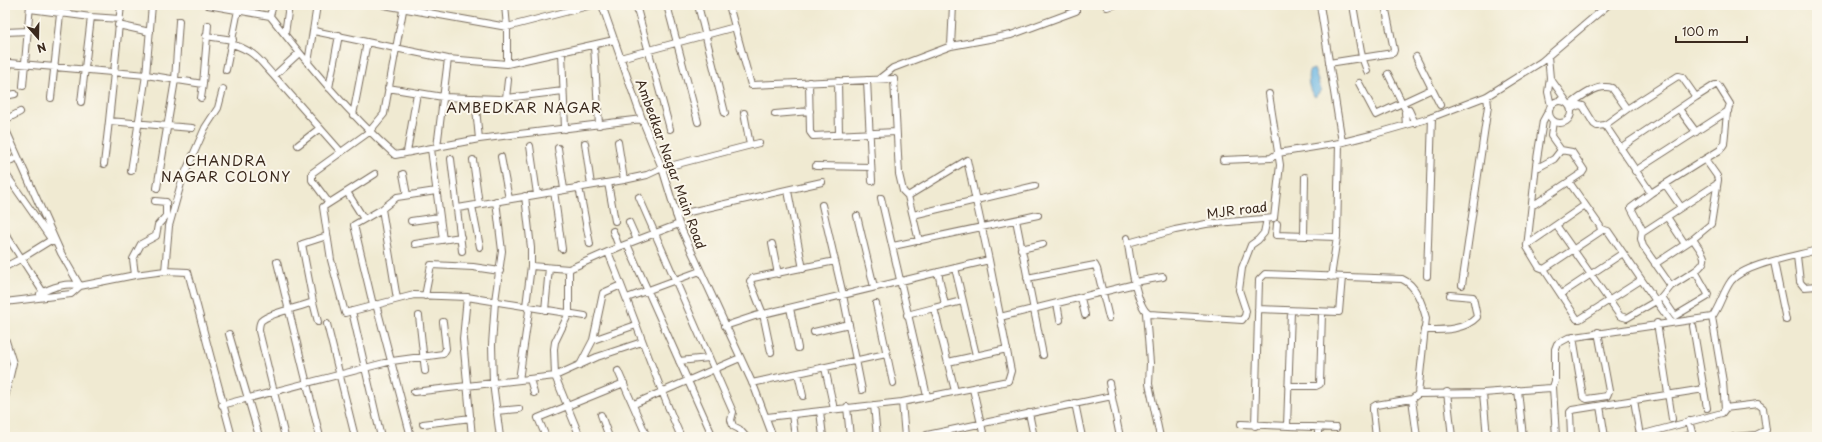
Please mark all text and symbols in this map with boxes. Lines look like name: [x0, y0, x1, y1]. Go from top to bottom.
north arrow: [18, 18, 58, 58]
scale bar: [1676, 18, 1747, 44]
text: 100 m: [1682, 22, 1719, 40]
text: N: [34, 38, 49, 57]
street label: Ambedkar Nagar Main Road: [632, 76, 711, 251]
district label: AMBEDKAR NAGAR: [446, 97, 602, 118]
district label: CHANDRA NAGAR COLONY: [161, 150, 291, 187]
street label: MJR road: [1206, 196, 1268, 223]

